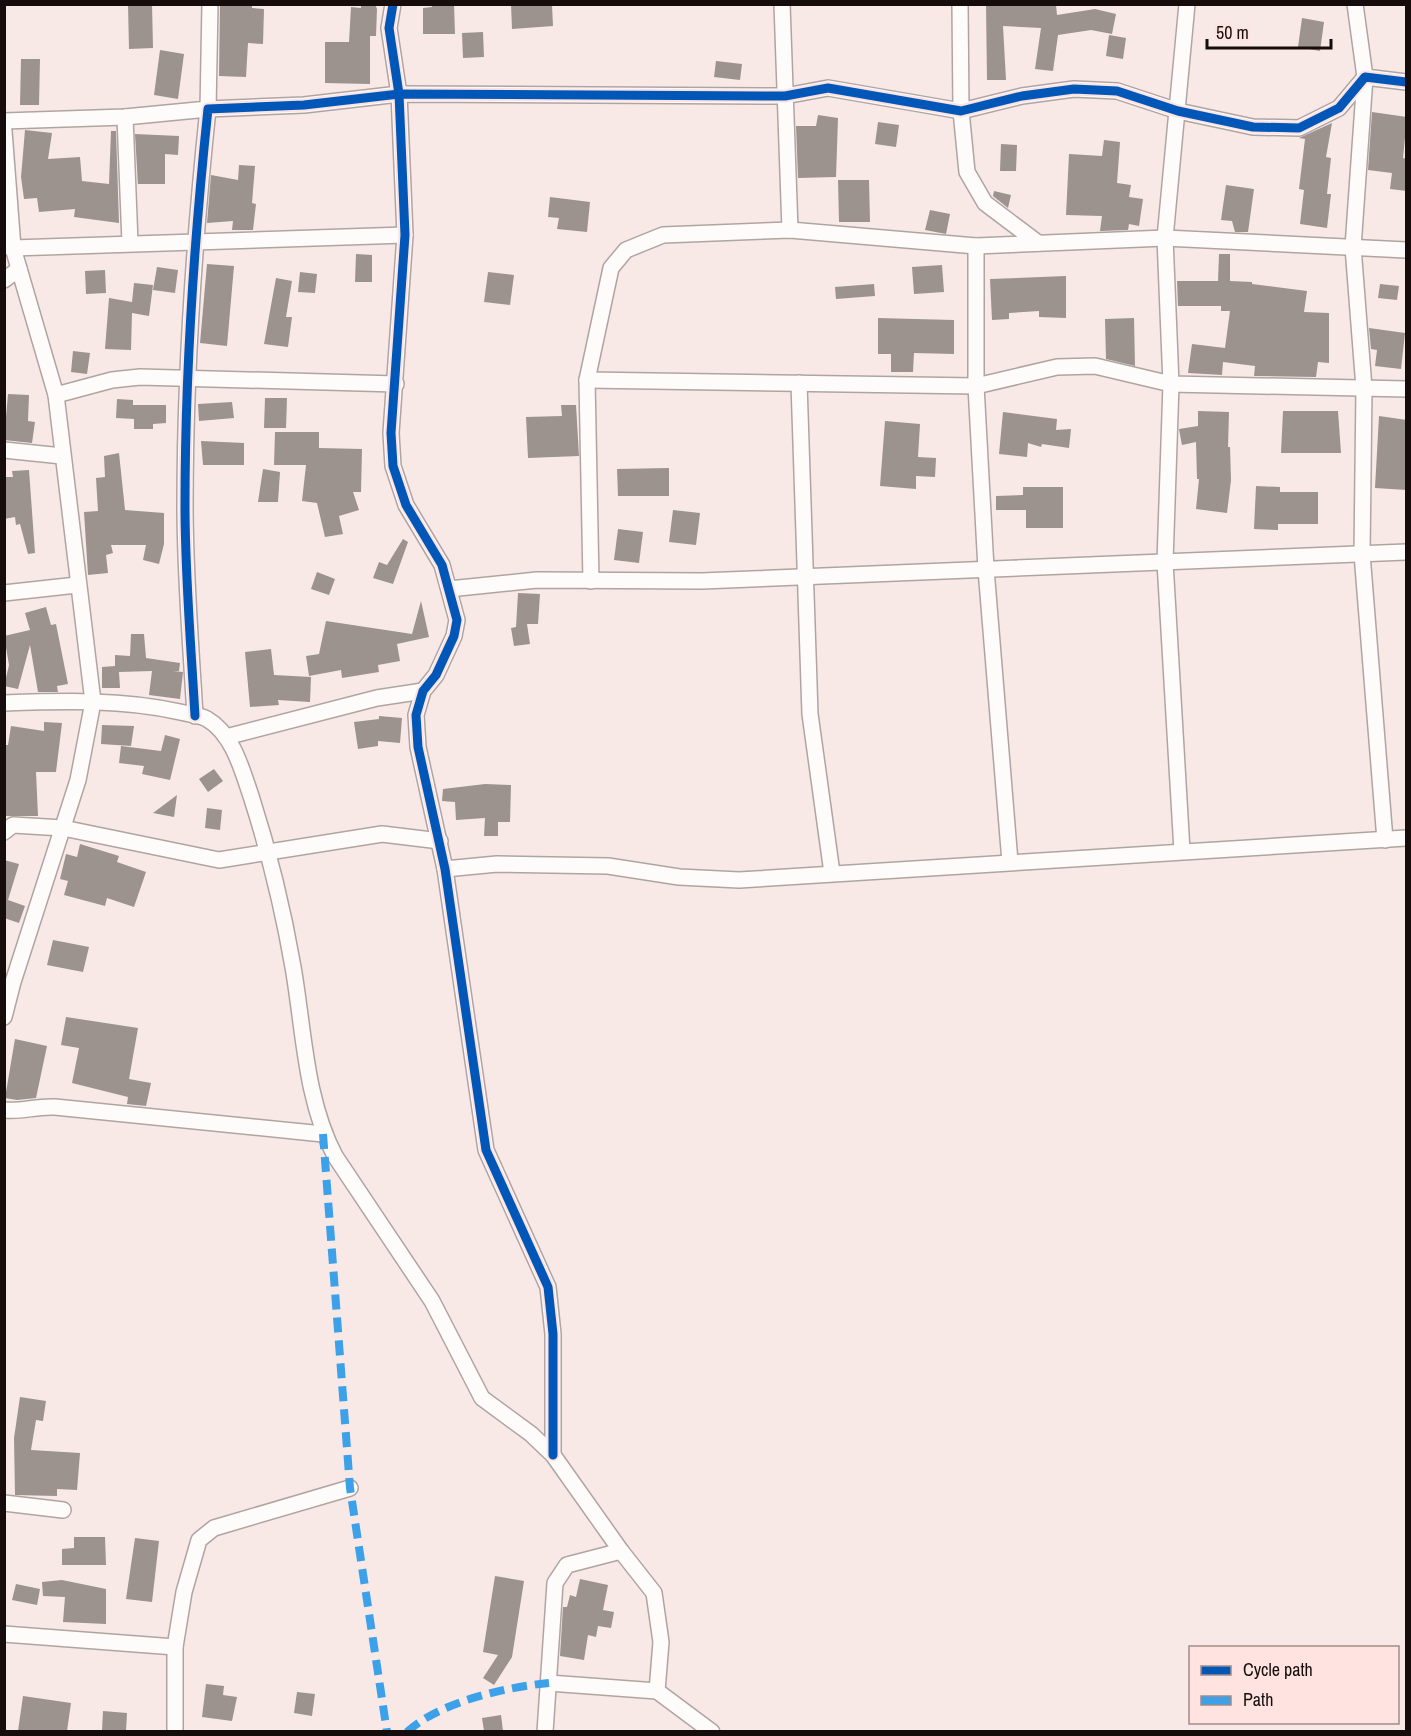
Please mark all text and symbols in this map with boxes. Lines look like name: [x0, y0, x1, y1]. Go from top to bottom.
scale bar: [1207, 12, 1332, 50]
text: 50 m: [1216, 20, 1249, 45]
legend: [1189, 1646, 1399, 1724]
text: Cycle path: [1243, 1657, 1313, 1682]
text: Path: [1243, 1687, 1273, 1712]

